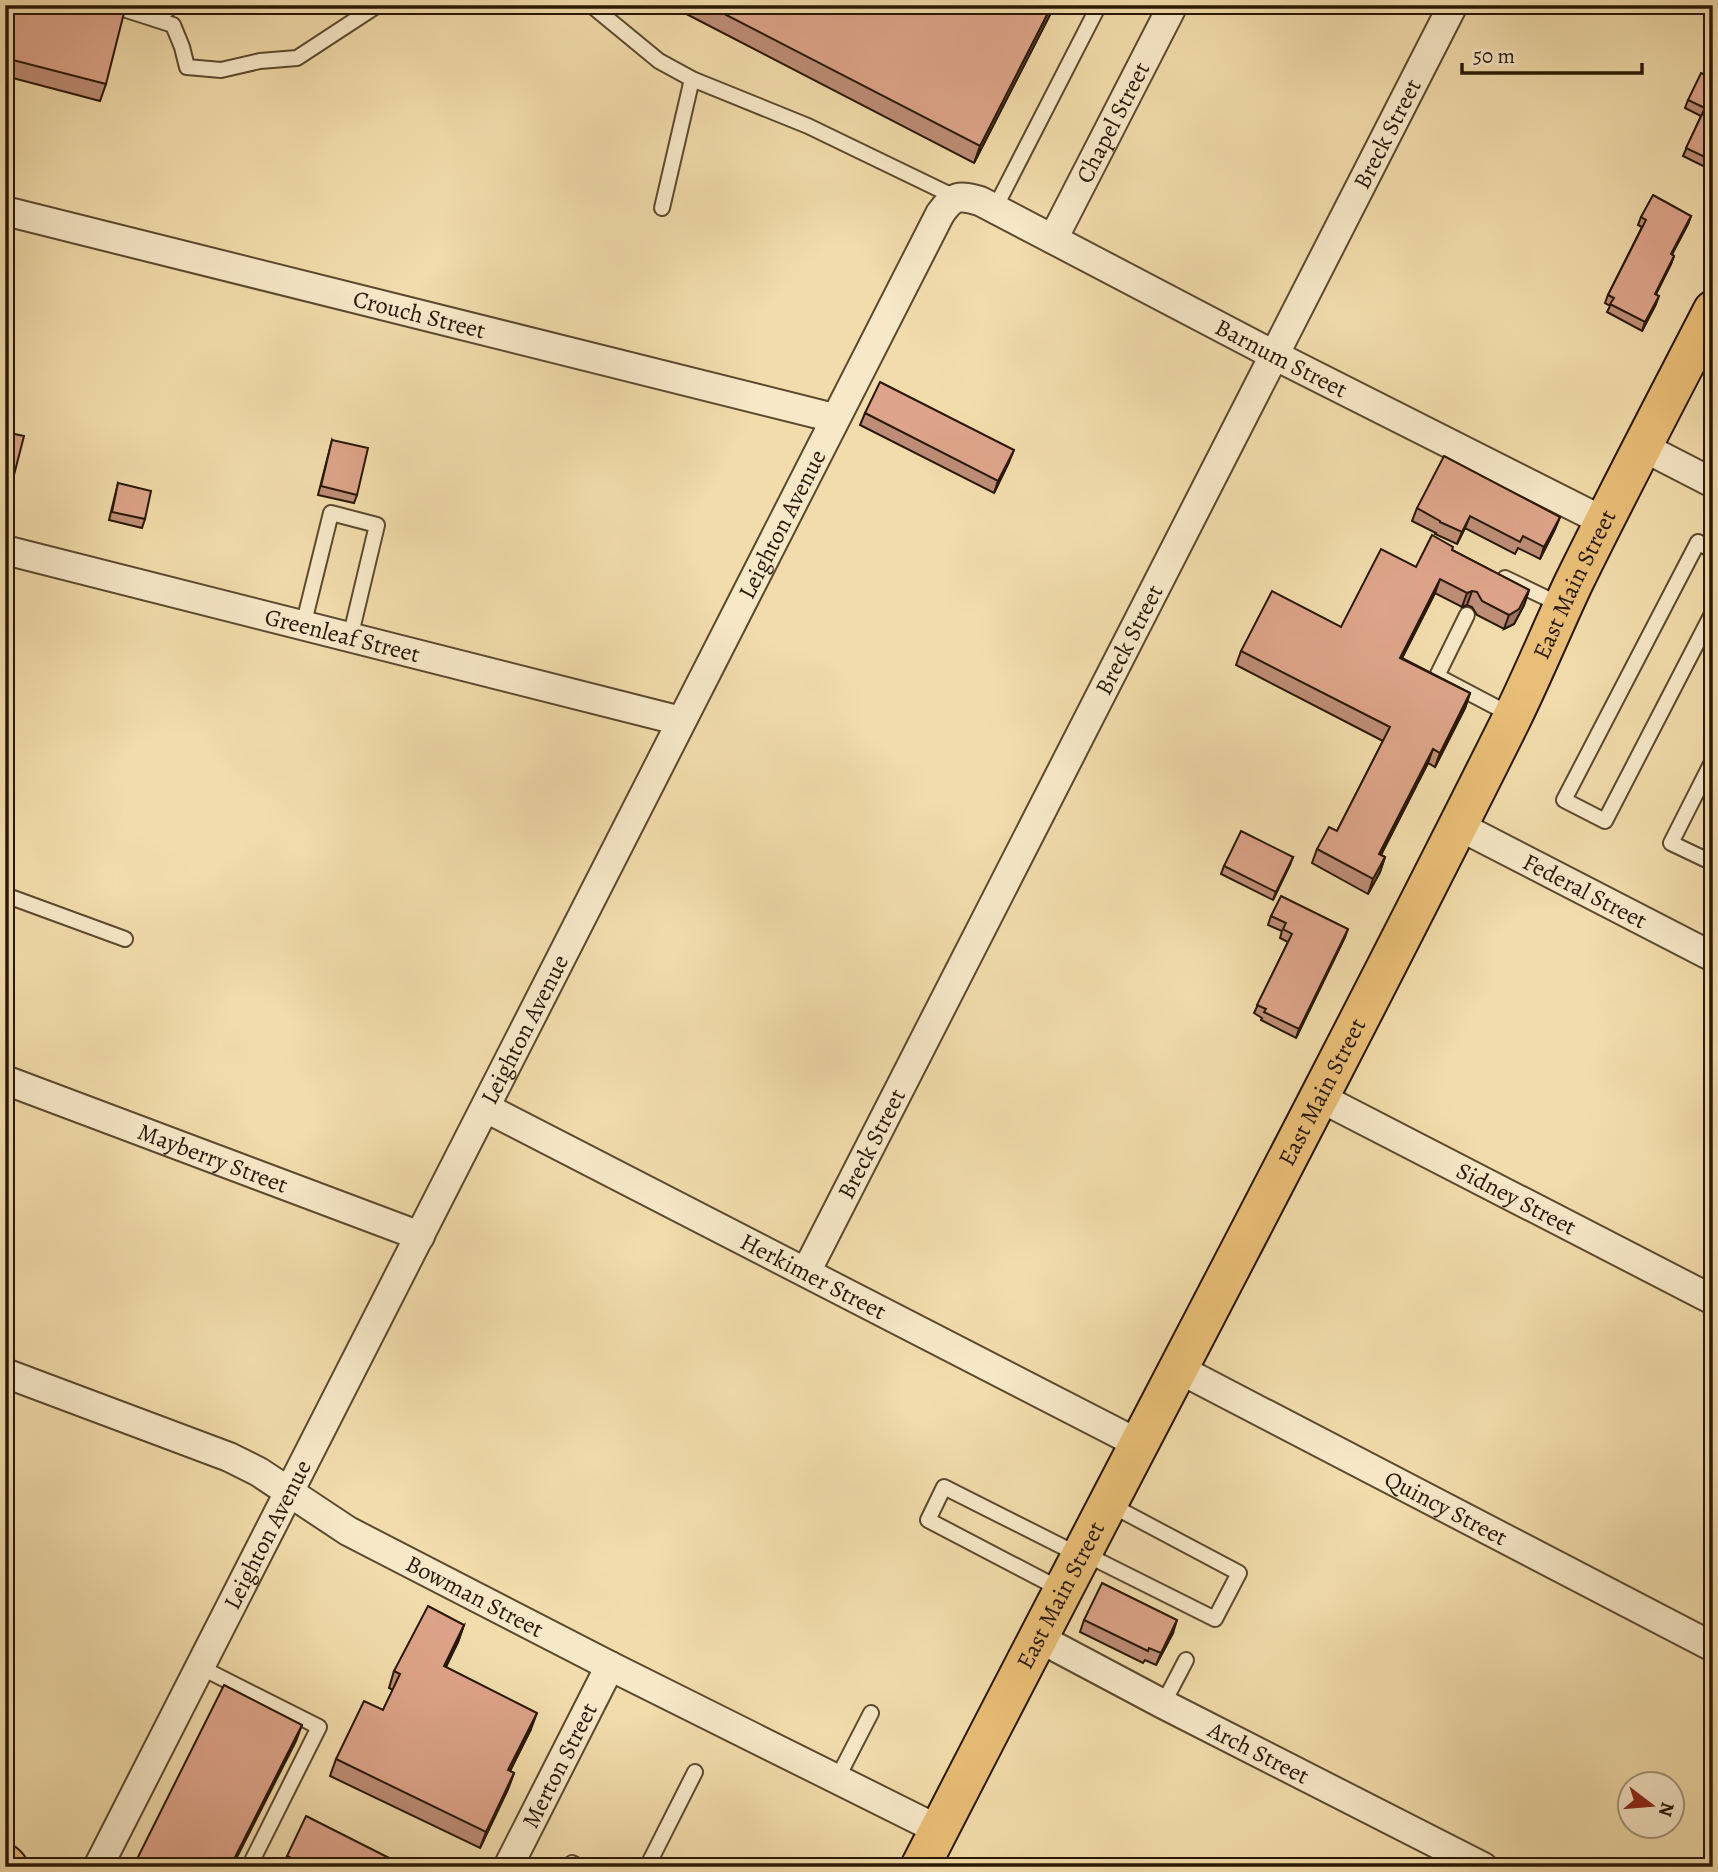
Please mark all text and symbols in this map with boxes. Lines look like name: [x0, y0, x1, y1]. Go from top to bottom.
scale bar: [1462, 32, 1643, 76]
text: 50 m: [1473, 42, 1515, 70]
street label: Chapel Street: [1068, 56, 1157, 189]
street label: Breck Street: [1346, 73, 1429, 194]
street label: Crouch Street: [350, 283, 489, 346]
street label: Barnum Street: [1209, 311, 1353, 405]
street label: Leighton Avenue: [731, 444, 833, 604]
street label: East Main Street: [1525, 504, 1624, 664]
street label: Breck Street: [1087, 579, 1170, 700]
street label: Greenleaf Street: [262, 600, 423, 670]
street label: Federal Street: [1517, 846, 1653, 936]
street label: Leighton Avenue: [473, 949, 576, 1110]
street label: East Main Street: [1270, 1012, 1373, 1171]
street label: Breck Street: [830, 1083, 913, 1204]
street label: Mayberry Street: [133, 1115, 292, 1201]
street label: Sidney Street: [1451, 1155, 1582, 1243]
street label: Herkimer Street: [735, 1226, 892, 1327]
street label: Leighton Avenue: [216, 1454, 319, 1615]
street label: Quincy Street: [1379, 1463, 1513, 1553]
street label: East Main Street: [1009, 1516, 1112, 1674]
street label: Bowman Street: [400, 1548, 549, 1645]
street label: Merton Street: [514, 1697, 605, 1834]
street label: Arch Street: [1202, 1713, 1315, 1792]
north arrow: [1616, 1770, 1686, 1840]
text: N: [1652, 1799, 1681, 1820]

